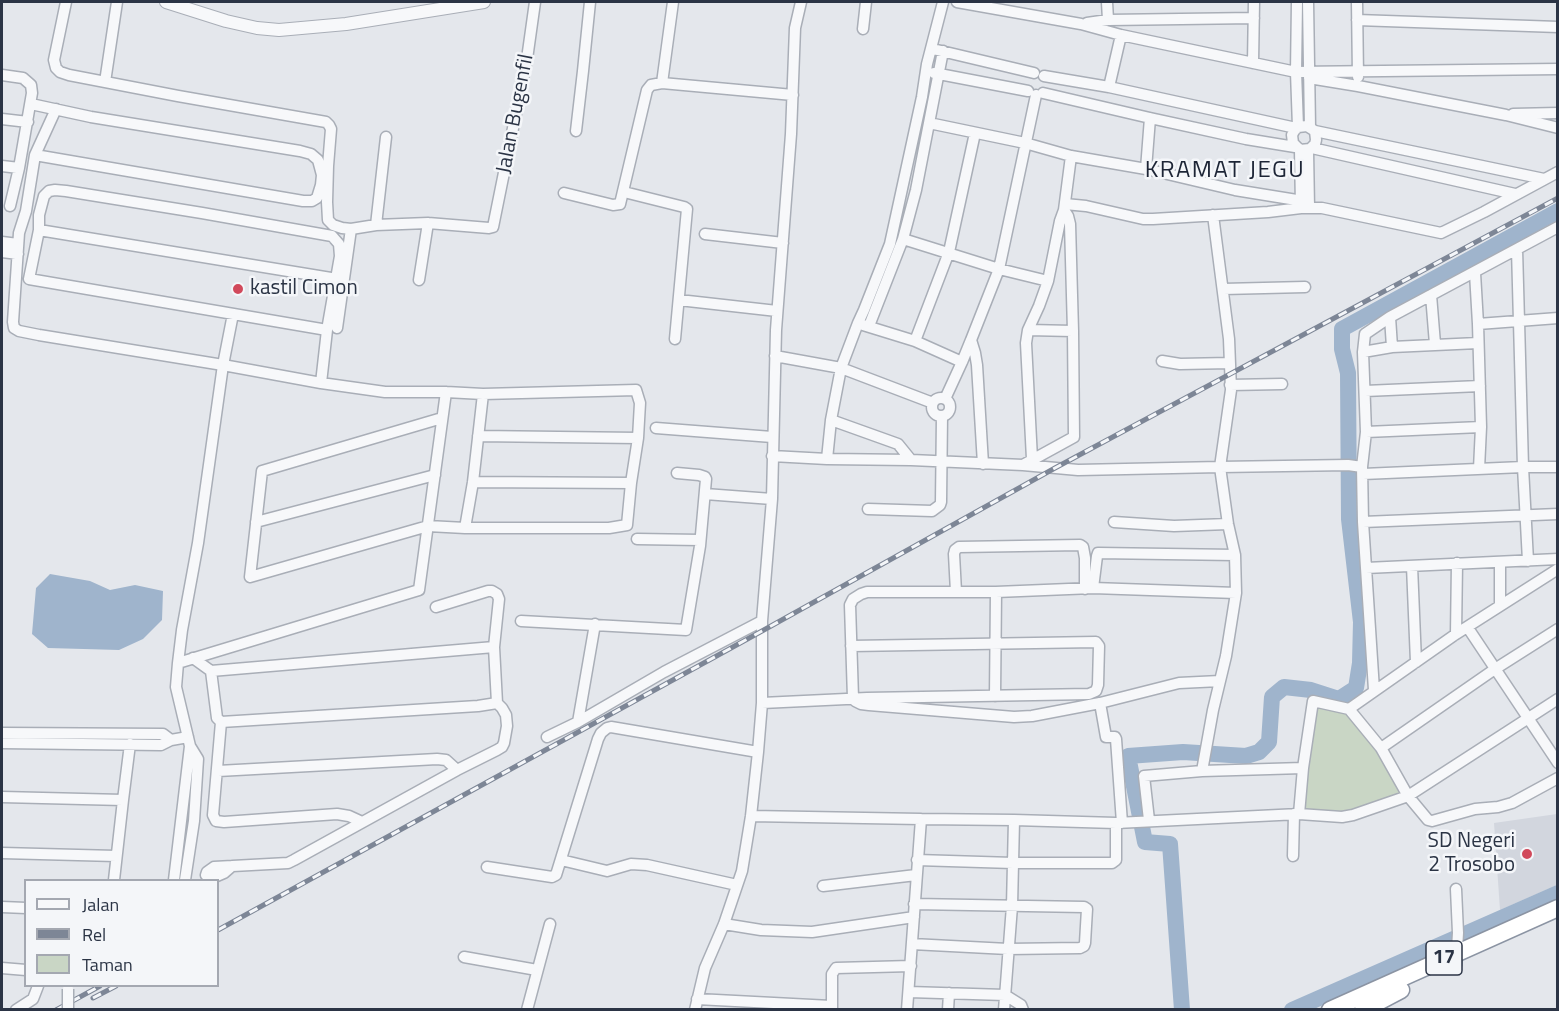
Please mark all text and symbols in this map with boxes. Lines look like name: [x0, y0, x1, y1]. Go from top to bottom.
street label: Jalan Bugenfil: [492, 52, 540, 176]
district label: KRAMAT JEGU: [1145, 157, 1305, 185]
place label: kastil Cimon: [250, 276, 358, 302]
marker: kastil Cimon: [231, 282, 245, 296]
place label: SD Negeri 2 Trosobo: [1427, 829, 1515, 879]
marker: SD Negeri 2 Trosobo: [1520, 847, 1534, 861]
legend: [24, 879, 219, 987]
text: Jalan: [82, 891, 119, 918]
text: Rel: [82, 921, 106, 948]
road number: 17: [1426, 941, 1462, 975]
text: Taman: [82, 951, 133, 978]

